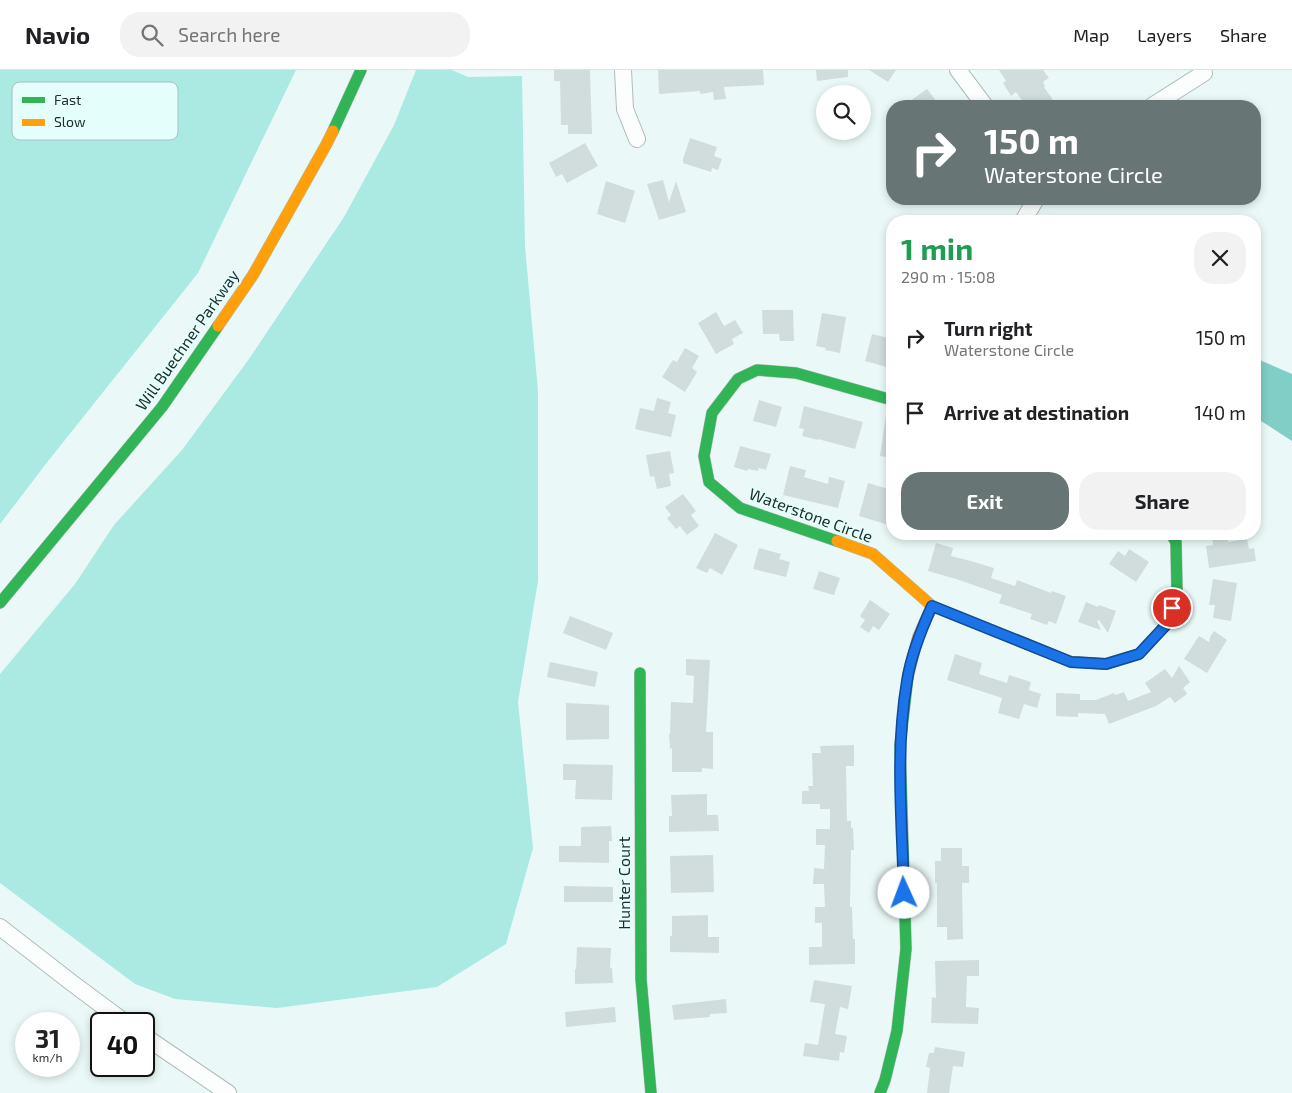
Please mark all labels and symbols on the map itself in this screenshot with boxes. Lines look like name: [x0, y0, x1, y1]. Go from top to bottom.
legend: [12, 82, 178, 140]
text: Fast: [54, 91, 81, 108]
text: Slow: [54, 113, 86, 130]
street label: Will Buechner Parkway: [131, 265, 243, 414]
street label: Waterstone Circle: [747, 483, 876, 546]
pin: [1151, 587, 1193, 629]
street label: Hunter Court: [614, 836, 633, 930]
position arrow: [877, 866, 929, 918]
speed limit sign: 40: [90, 1012, 155, 1077]

